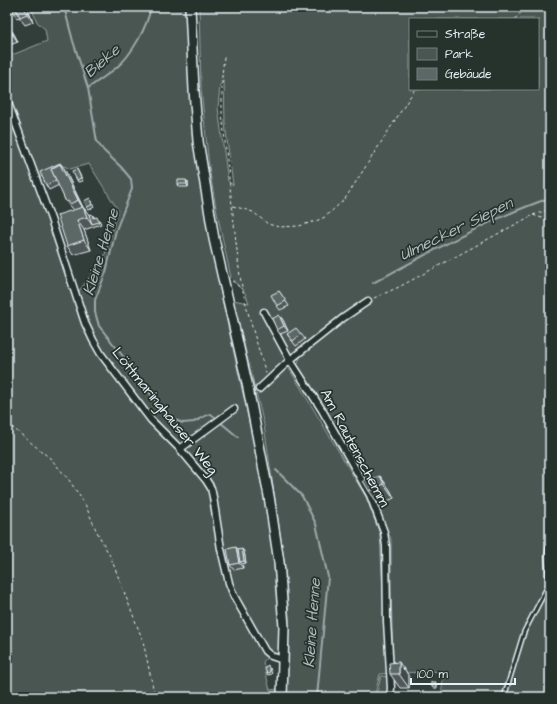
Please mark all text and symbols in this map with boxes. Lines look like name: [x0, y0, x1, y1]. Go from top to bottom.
legend: [409, 18, 539, 90]
text: Straße: [445, 26, 486, 43]
water label: Bieke: [79, 38, 126, 83]
text: Park: [445, 46, 473, 63]
text: Gebäude: [445, 66, 492, 83]
water label: Ulmecker Siepen: [396, 191, 518, 266]
water label: Kleine Henne: [77, 205, 125, 298]
street label: Löttmaringhauser Weg: [106, 343, 223, 480]
street label: Am Rautenschemm: [315, 385, 395, 511]
water label: Kleine Henne: [298, 576, 326, 668]
scale bar: [411, 660, 515, 686]
text: 100 m: [417, 666, 448, 683]

